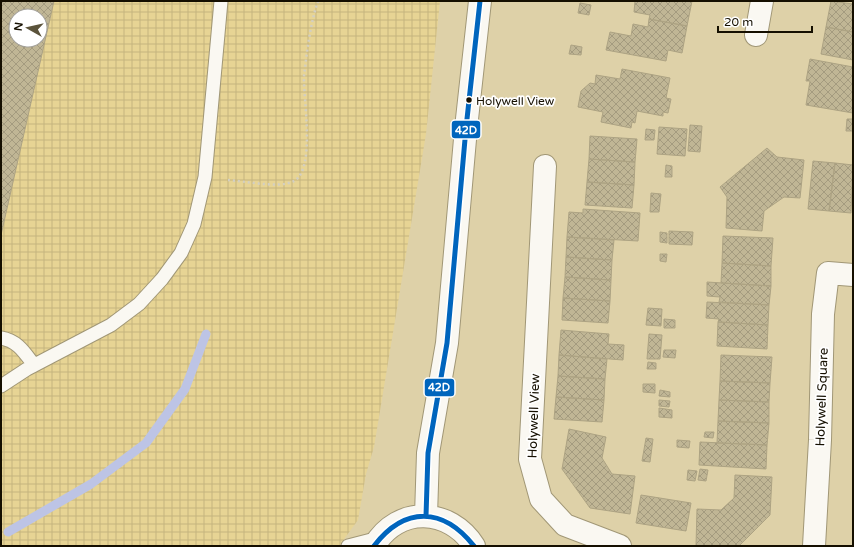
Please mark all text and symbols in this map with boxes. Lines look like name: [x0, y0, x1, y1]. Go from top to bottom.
north arrow: [8, 8, 48, 48]
scale bar: [718, 8, 812, 34]
text: 20 m: [724, 15, 753, 29]
text: N: [12, 21, 26, 32]
place label: Holywell View: [476, 94, 555, 108]
marker: Holywell View: [464, 95, 474, 105]
line badge: 42D: [451, 120, 481, 139]
text: 42D: [455, 124, 477, 137]
street label: Holywell Square: [812, 347, 832, 447]
street label: Holywell View: [525, 373, 543, 459]
line badge: 42D: [424, 378, 455, 397]
text: 42D: [428, 381, 450, 394]

